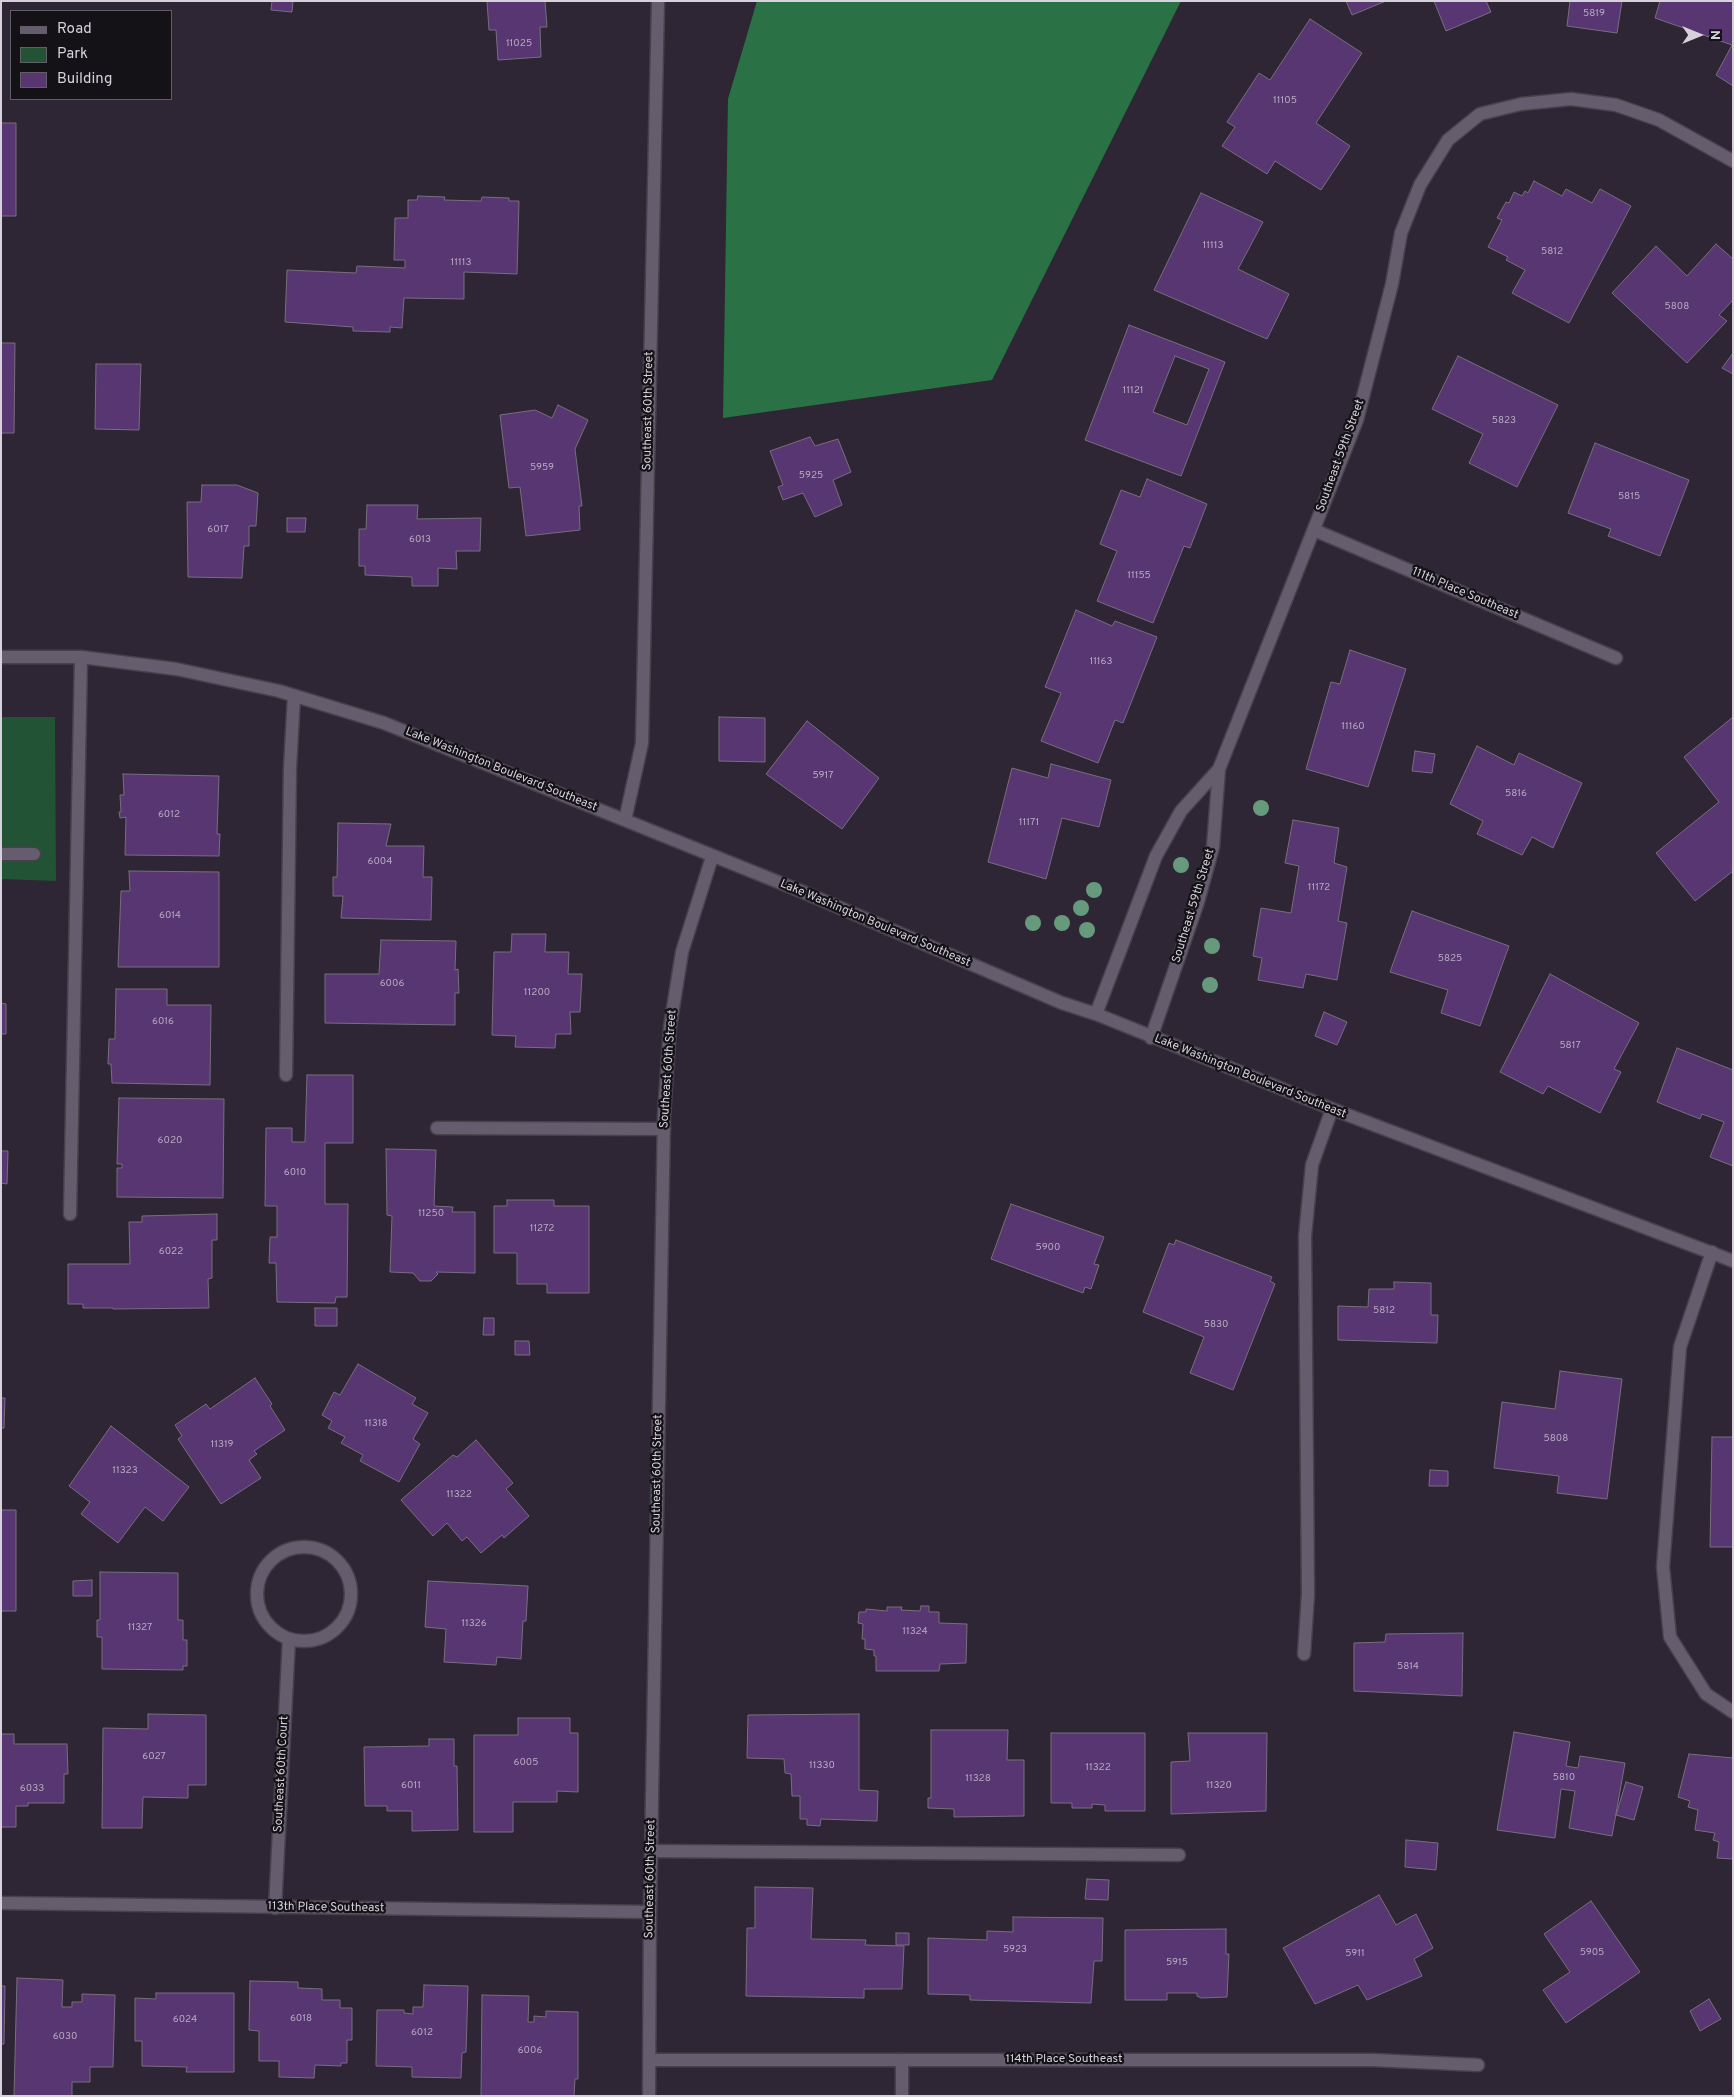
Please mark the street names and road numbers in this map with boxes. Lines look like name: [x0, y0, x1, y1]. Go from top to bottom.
street label: Southeast 60th Street: [641, 351, 657, 471]
street label: Southeast 59th Street: [1314, 398, 1368, 514]
street label: 111th Place Southeast: [1410, 565, 1520, 623]
street label: Lake Washington Boulevard Southeast: [403, 725, 599, 815]
street label: Southeast 59th Street: [1170, 847, 1218, 965]
street label: Lake Washington Boulevard Southeast: [778, 877, 972, 971]
street label: Southeast 60th Street: [658, 1009, 680, 1129]
street label: Lake Washington Boulevard Southeast: [1152, 1032, 1348, 1122]
street label: Southeast 60th Street: [650, 1414, 666, 1534]
street label: Southeast 60th Court: [272, 1715, 292, 1833]
street label: Southeast 60th Street: [643, 1819, 659, 1939]
street label: 113th Place Southeast: [267, 1900, 385, 1916]
street label: 114th Place Southeast: [1005, 2053, 1123, 2067]

